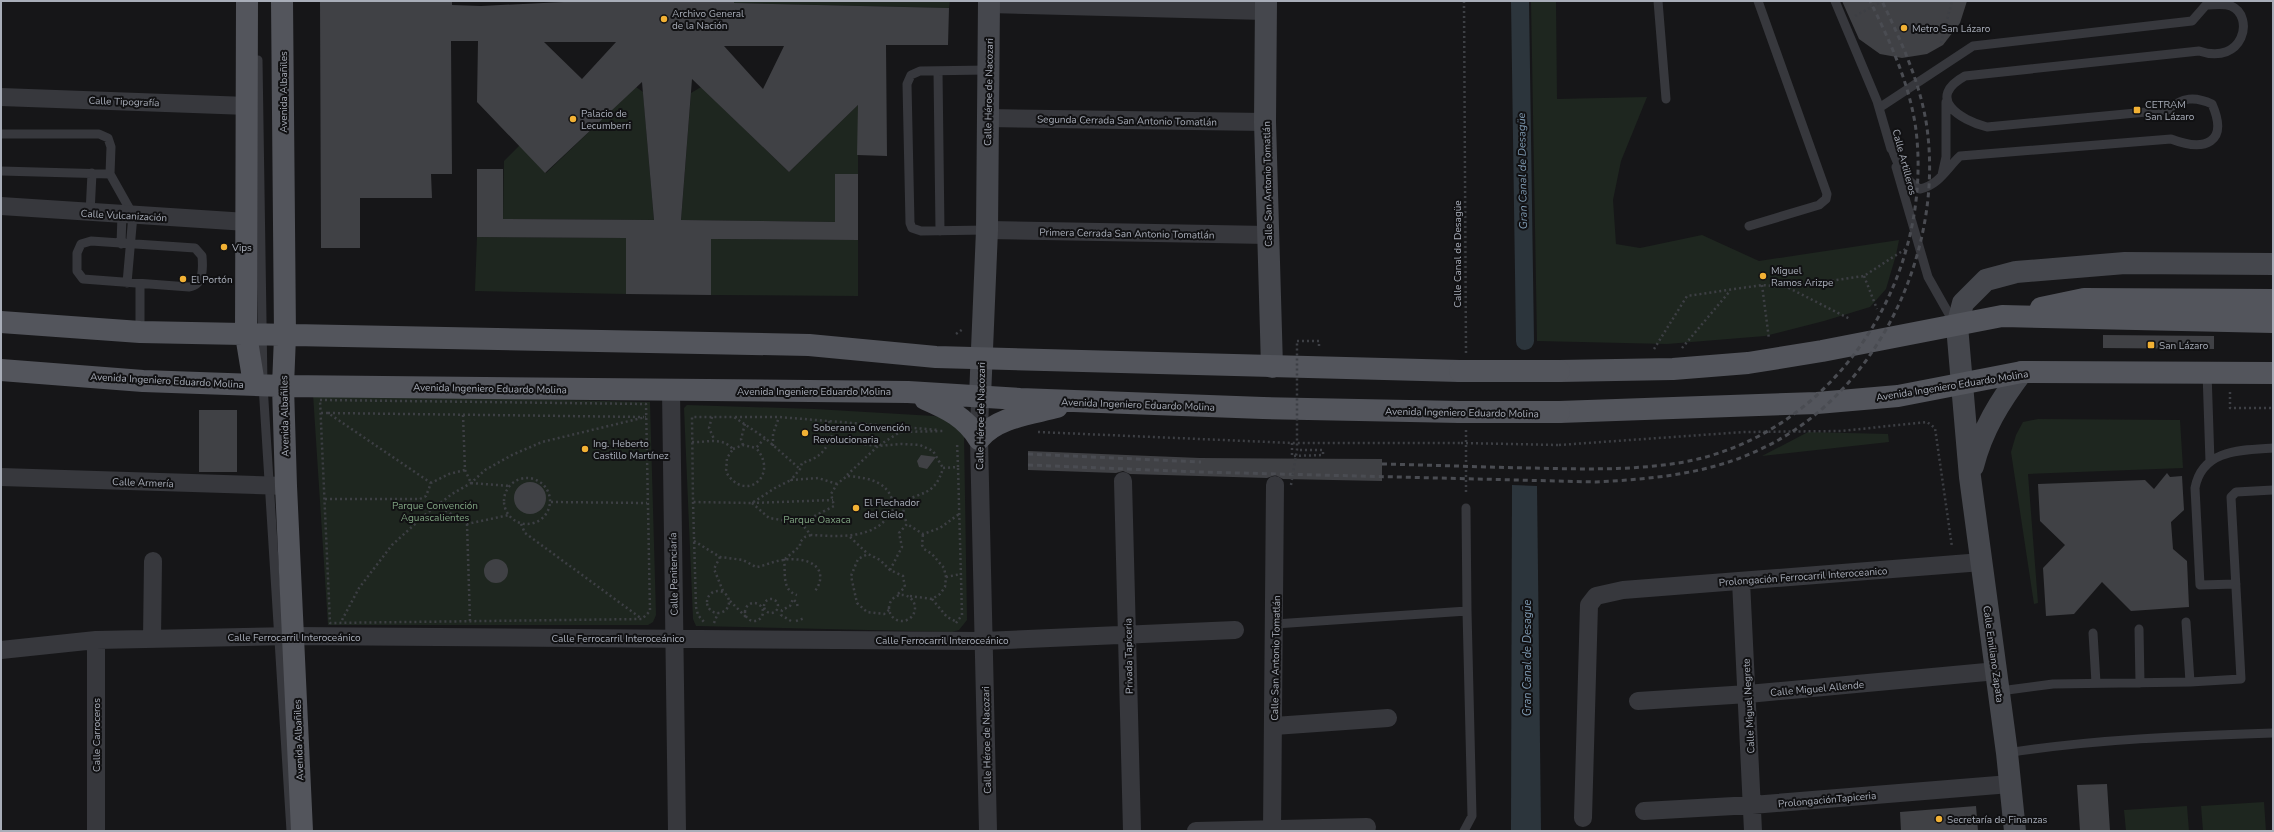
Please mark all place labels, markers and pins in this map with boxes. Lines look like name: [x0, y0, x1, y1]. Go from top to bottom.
place label: Archivo General de la Nación: [672, 7, 744, 33]
marker: Archivo General de la Nación: [659, 14, 669, 24]
place label: Metro San Lázaro: [1912, 22, 1991, 36]
marker: Metro San Lázaro: [1899, 23, 1909, 33]
place label: CETRAM San Lázaro: [2145, 98, 2195, 124]
marker: CETRAM San Lázaro: [2132, 105, 2142, 115]
place label: Palacio de Lecumberri: [581, 107, 631, 133]
marker: Palacio de Lecumberri: [568, 114, 578, 124]
place label: Vips: [231, 241, 252, 255]
marker: Vips: [219, 242, 229, 252]
place label: Miguel Ramos Arizpe: [1771, 264, 1833, 290]
marker: Miguel Ramos Arizpe: [1758, 271, 1768, 281]
place label: El Portón: [191, 273, 233, 287]
marker: El Portón: [178, 274, 188, 284]
place label: San Lázaro: [2159, 339, 2209, 353]
marker: San Lázaro: [2146, 340, 2156, 350]
place label: Soberana Convención Revolucionaria: [813, 421, 910, 447]
marker: Soberana Convención Revolucionaria: [800, 428, 810, 438]
place label: Ing. Heberto Castillo Martínez: [593, 437, 669, 463]
marker: Ing. Heberto Castillo Martínez: [580, 444, 590, 454]
place label: El Flechador del Cielo: [864, 496, 920, 522]
marker: El Flechador del Cielo: [851, 503, 861, 513]
place label: Secretaría de Finanzas: [1947, 813, 2048, 827]
marker: Secretaría de Finanzas: [1934, 814, 1944, 824]

